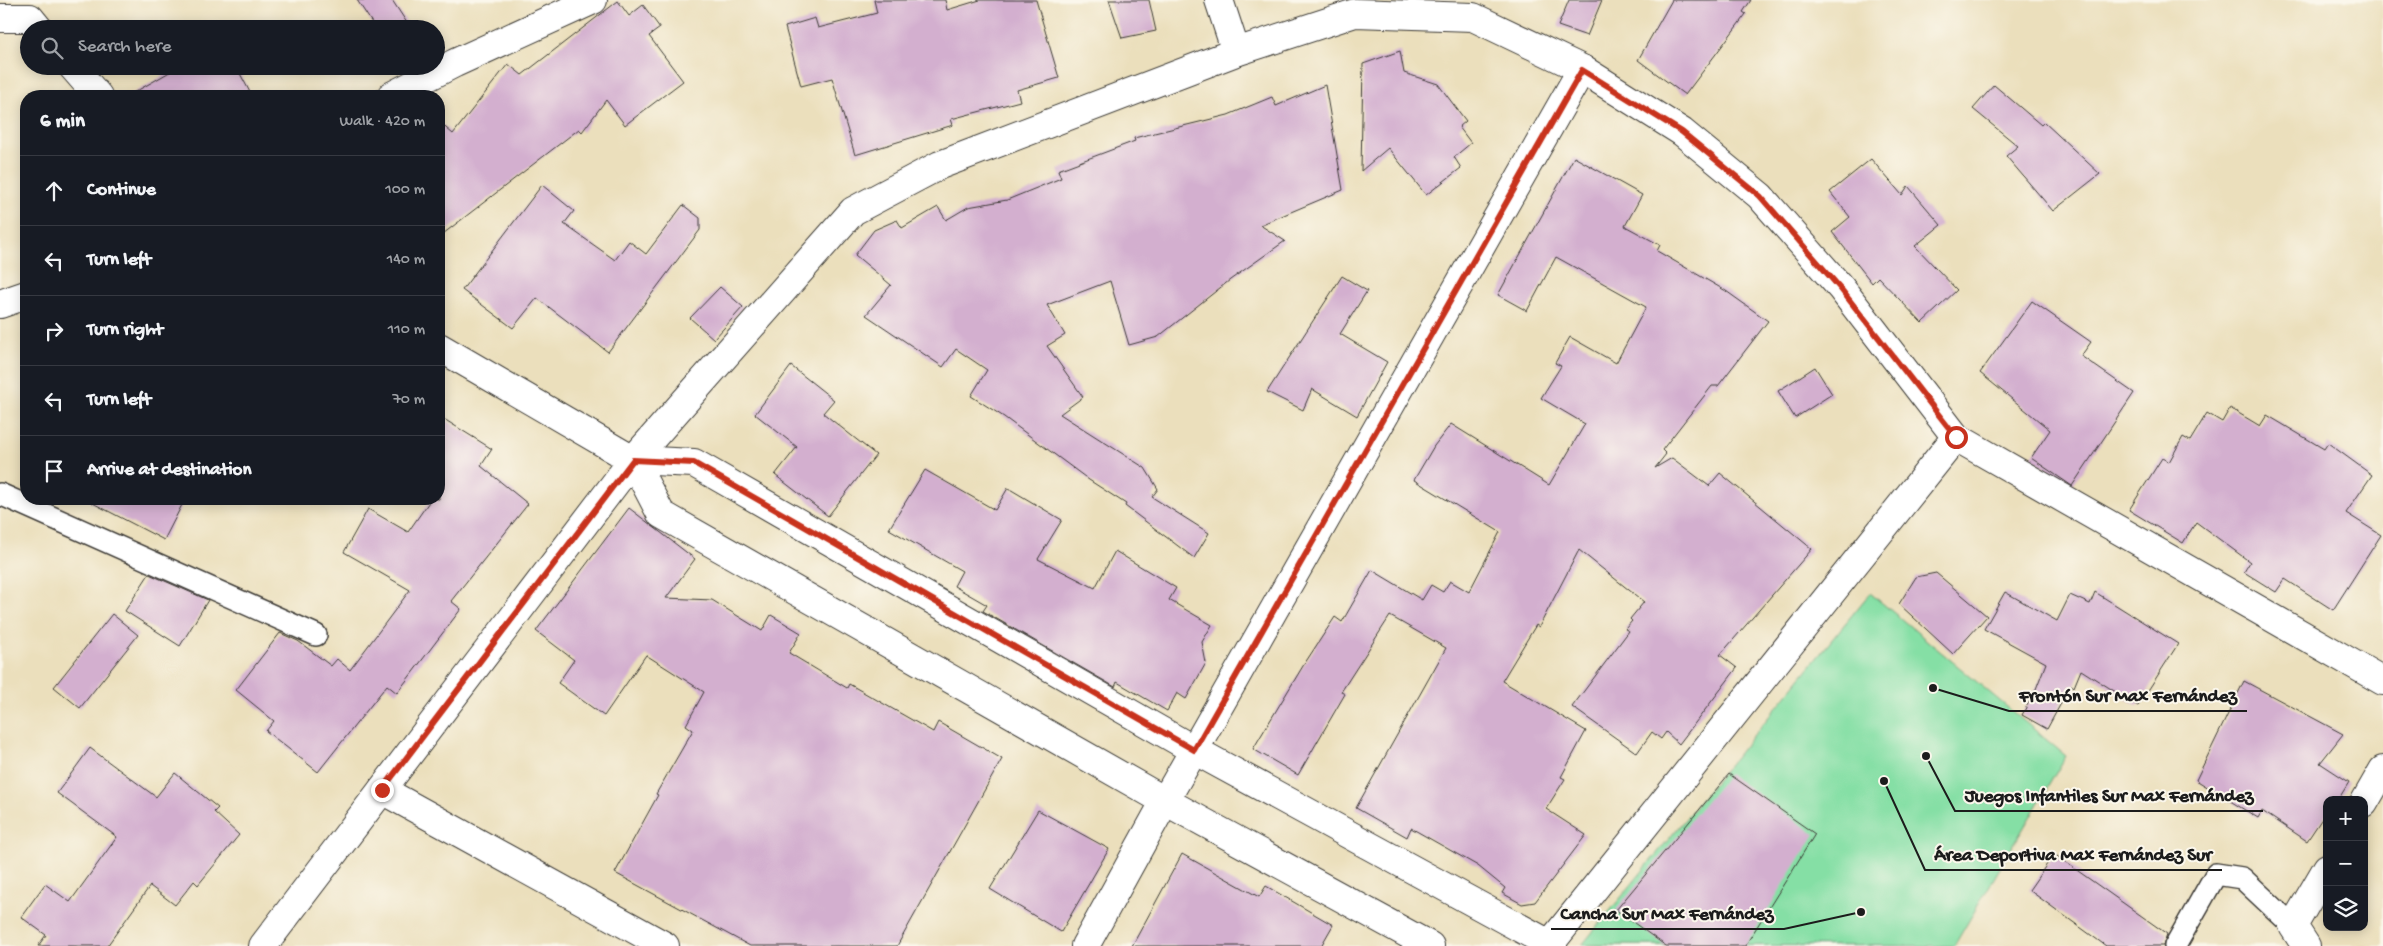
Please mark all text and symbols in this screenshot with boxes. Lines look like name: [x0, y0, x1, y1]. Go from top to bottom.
search box: [20, 20, 445, 75]
icon: search: [38, 34, 66, 62]
text: Search here: [78, 36, 172, 59]
text: 6 min: [40, 110, 85, 135]
text: Walk · 420 m: [340, 113, 425, 132]
icon: ahead: [40, 177, 68, 205]
text: Continue: [87, 179, 156, 202]
text: 100 m: [385, 181, 425, 200]
icon: left: [40, 247, 68, 275]
text: Turn left: [87, 249, 151, 272]
text: 140 m: [387, 251, 425, 270]
icon: right: [40, 317, 68, 345]
text: Turn right: [87, 319, 163, 342]
text: 110 m: [388, 321, 425, 340]
icon: left: [40, 387, 68, 415]
text: Turn left: [87, 389, 151, 412]
text: 70 m: [392, 391, 425, 410]
route start: [1945, 426, 1968, 449]
icon: arrive: [40, 457, 68, 485]
text: Arrive at destination: [87, 459, 251, 482]
callout: Frontón Sur Max Fernández: [2009, 677, 2247, 711]
text: Frontón Sur Max Fernández: [2018, 686, 2239, 709]
callout: Juegos Infantiles Sur Max Fernández: [1955, 777, 2263, 811]
route end: [371, 779, 394, 802]
text: Juegos Infantiles Sur Max Fernández: [1964, 786, 2255, 809]
map controls: [2323, 796, 2368, 931]
button: +: [2323, 796, 2368, 841]
callout: Área Deportiva Max Fernández Sur: [1925, 836, 2222, 870]
button: −: [2323, 841, 2368, 886]
text: Área Deportiva Max Fernández Sur: [1933, 845, 2214, 868]
button: layers: [2323, 886, 2368, 931]
callout: Cancha Sur Max Fernández: [1551, 895, 1784, 929]
text: Cancha Sur Max Fernández: [1560, 904, 1775, 927]

